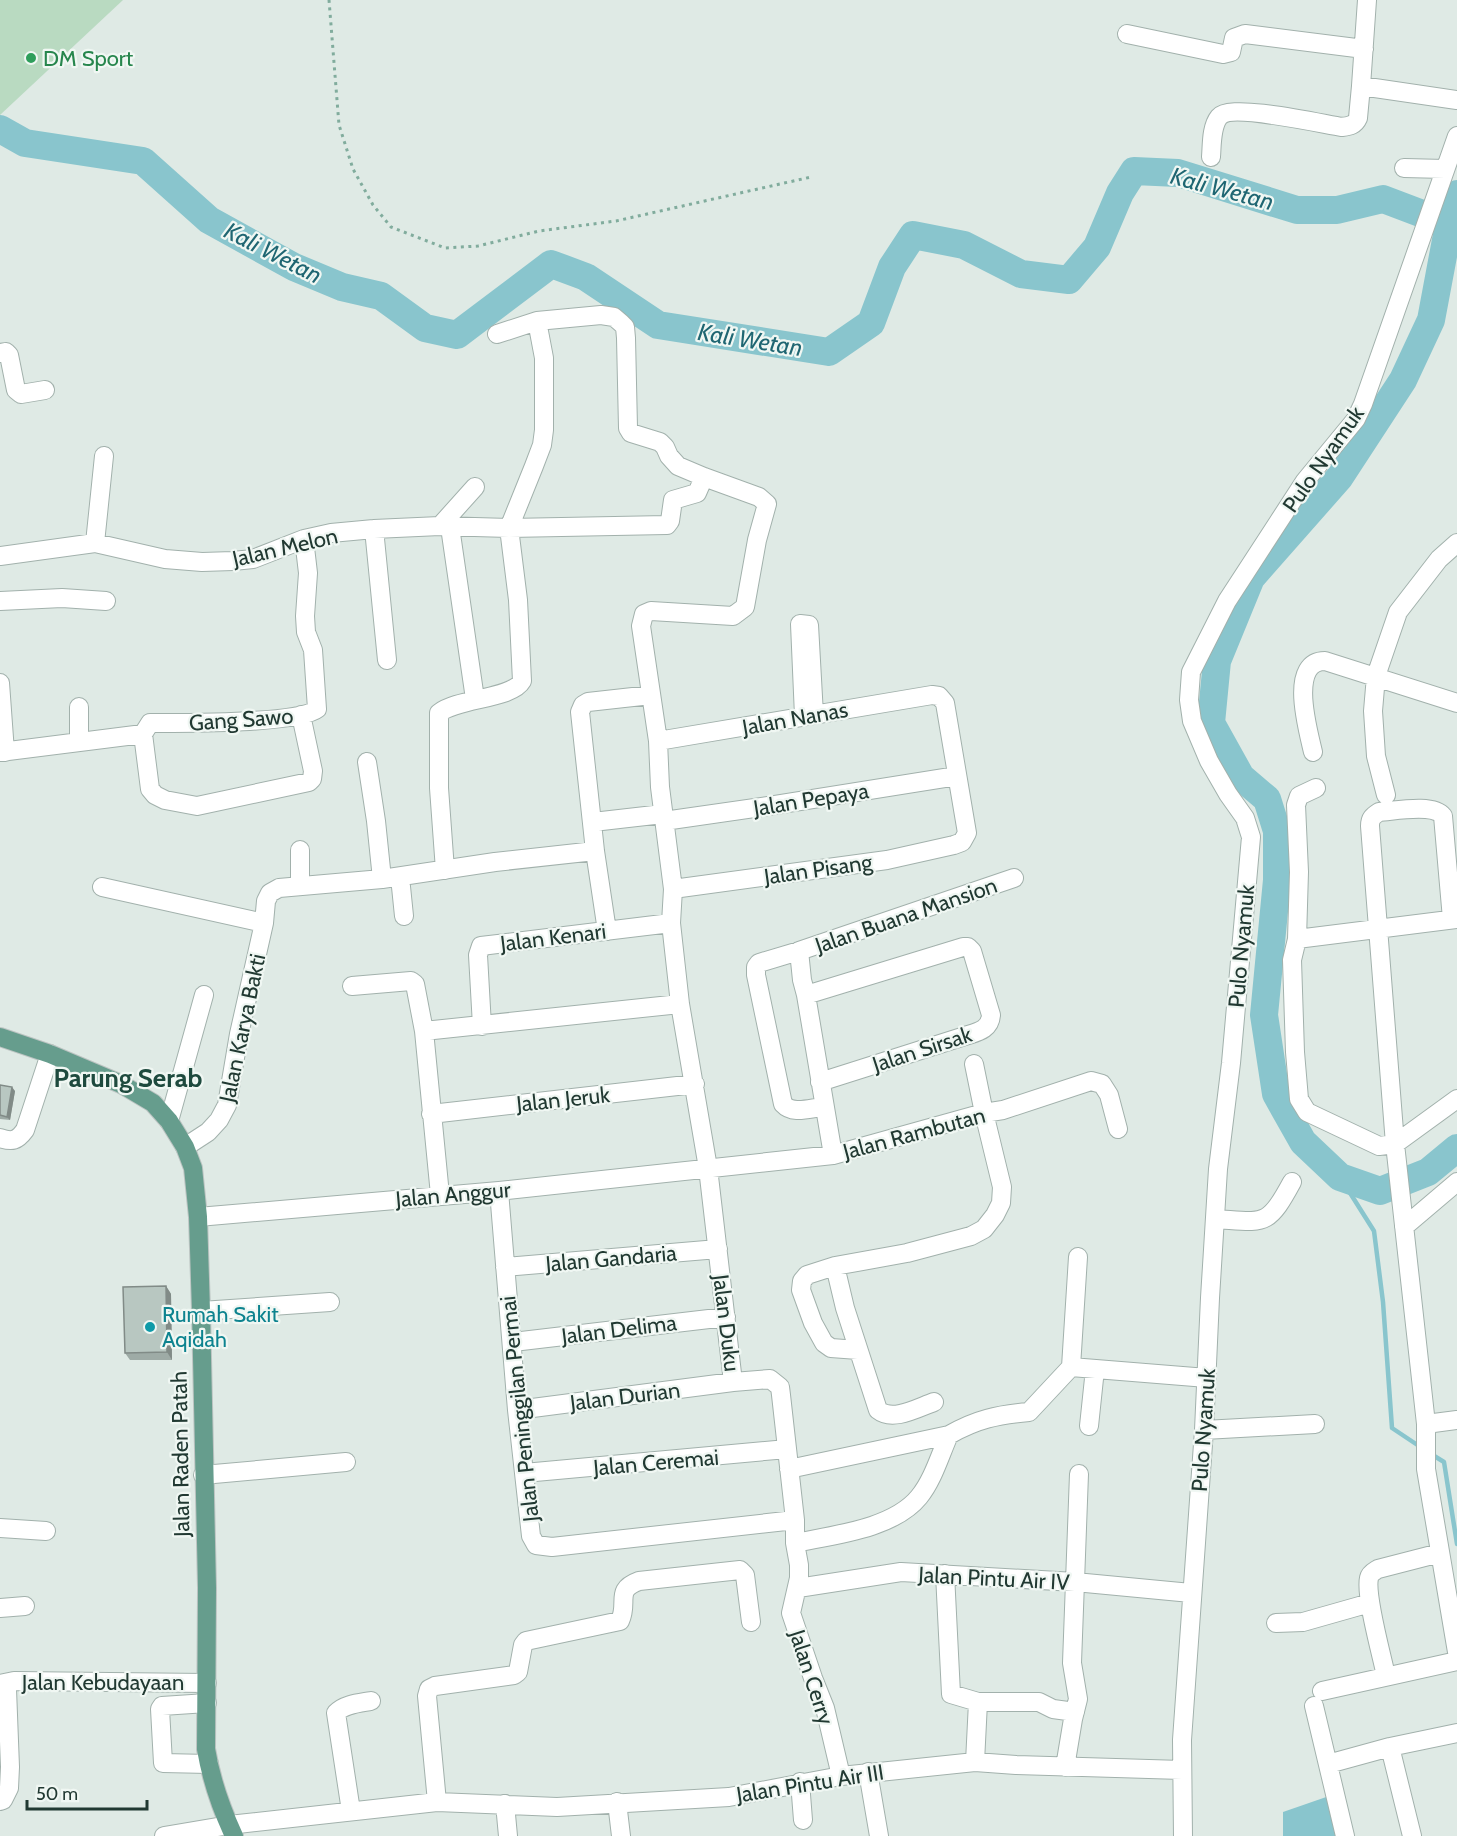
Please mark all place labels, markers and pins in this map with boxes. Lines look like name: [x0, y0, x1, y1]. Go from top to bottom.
place label: DM Sport: [43, 45, 134, 72]
marker: DM Sport: [24, 51, 38, 65]
place label: Rumah Sakit Aqidah: [162, 1301, 279, 1353]
marker: Rumah Sakit Aqidah: [143, 1320, 157, 1334]

